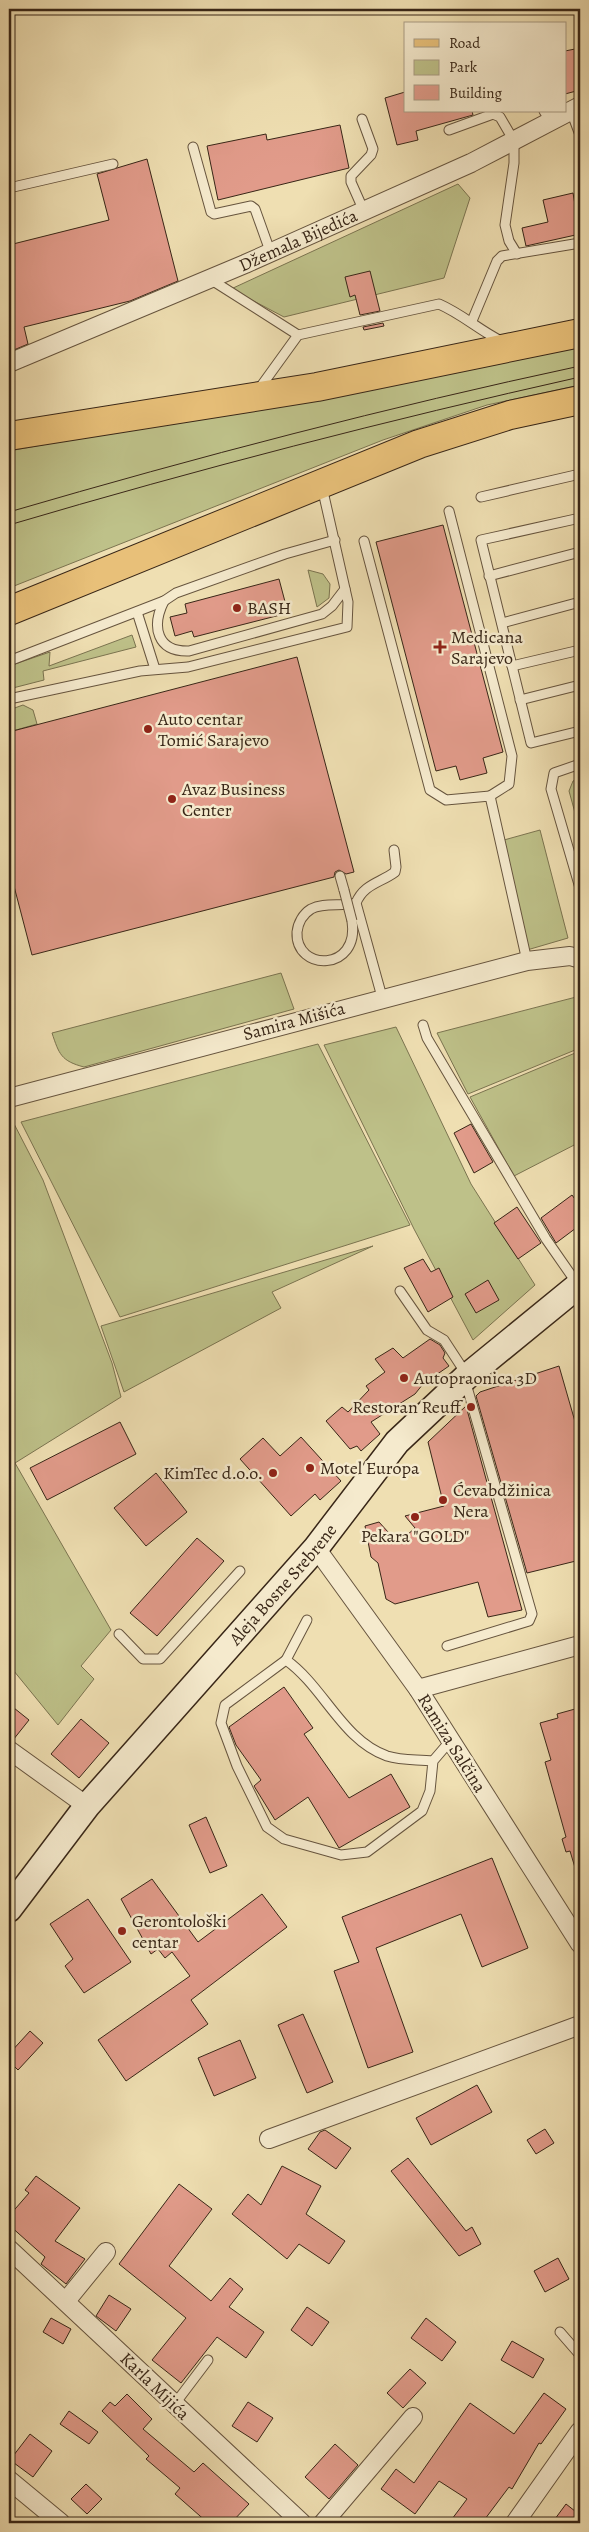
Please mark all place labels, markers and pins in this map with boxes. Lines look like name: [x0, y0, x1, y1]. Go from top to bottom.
place label: BASH: [247, 596, 291, 620]
marker: BASH: [231, 602, 243, 614]
place label: Medicana Sarajevo: [451, 625, 523, 670]
marker: Medicana Sarajevo: [433, 640, 447, 654]
place label: Auto centar Tomić Sarajevo: [157, 707, 269, 752]
marker: Auto centar Tomić Sarajevo: [142, 723, 154, 735]
place label: Avaz Business Center: [181, 777, 285, 822]
marker: Avaz Business Center: [166, 793, 178, 805]
place label: Autopraonica 3D: [413, 1366, 537, 1390]
marker: Autopraonica 3D: [398, 1372, 410, 1384]
place label: Restoran Reuff: [352, 1395, 464, 1419]
marker: Restoran Reuff: [465, 1401, 477, 1413]
place label: Motel Europa: [320, 1456, 420, 1480]
place label: KimTec d.o.o.: [163, 1461, 263, 1485]
marker: Motel Europa: [304, 1462, 316, 1474]
marker: KimTec d.o.o.: [267, 1467, 279, 1479]
place label: Ćevabdžinica Nera: [453, 1478, 552, 1523]
marker: Ćevabdžinica Nera: [437, 1494, 449, 1506]
marker: Pekara "GOLD": [409, 1511, 421, 1523]
place label: Pekara "GOLD": [361, 1524, 469, 1548]
place label: Gerontološki centar: [132, 1909, 227, 1954]
marker: Gerontološki centar: [116, 1925, 128, 1937]

